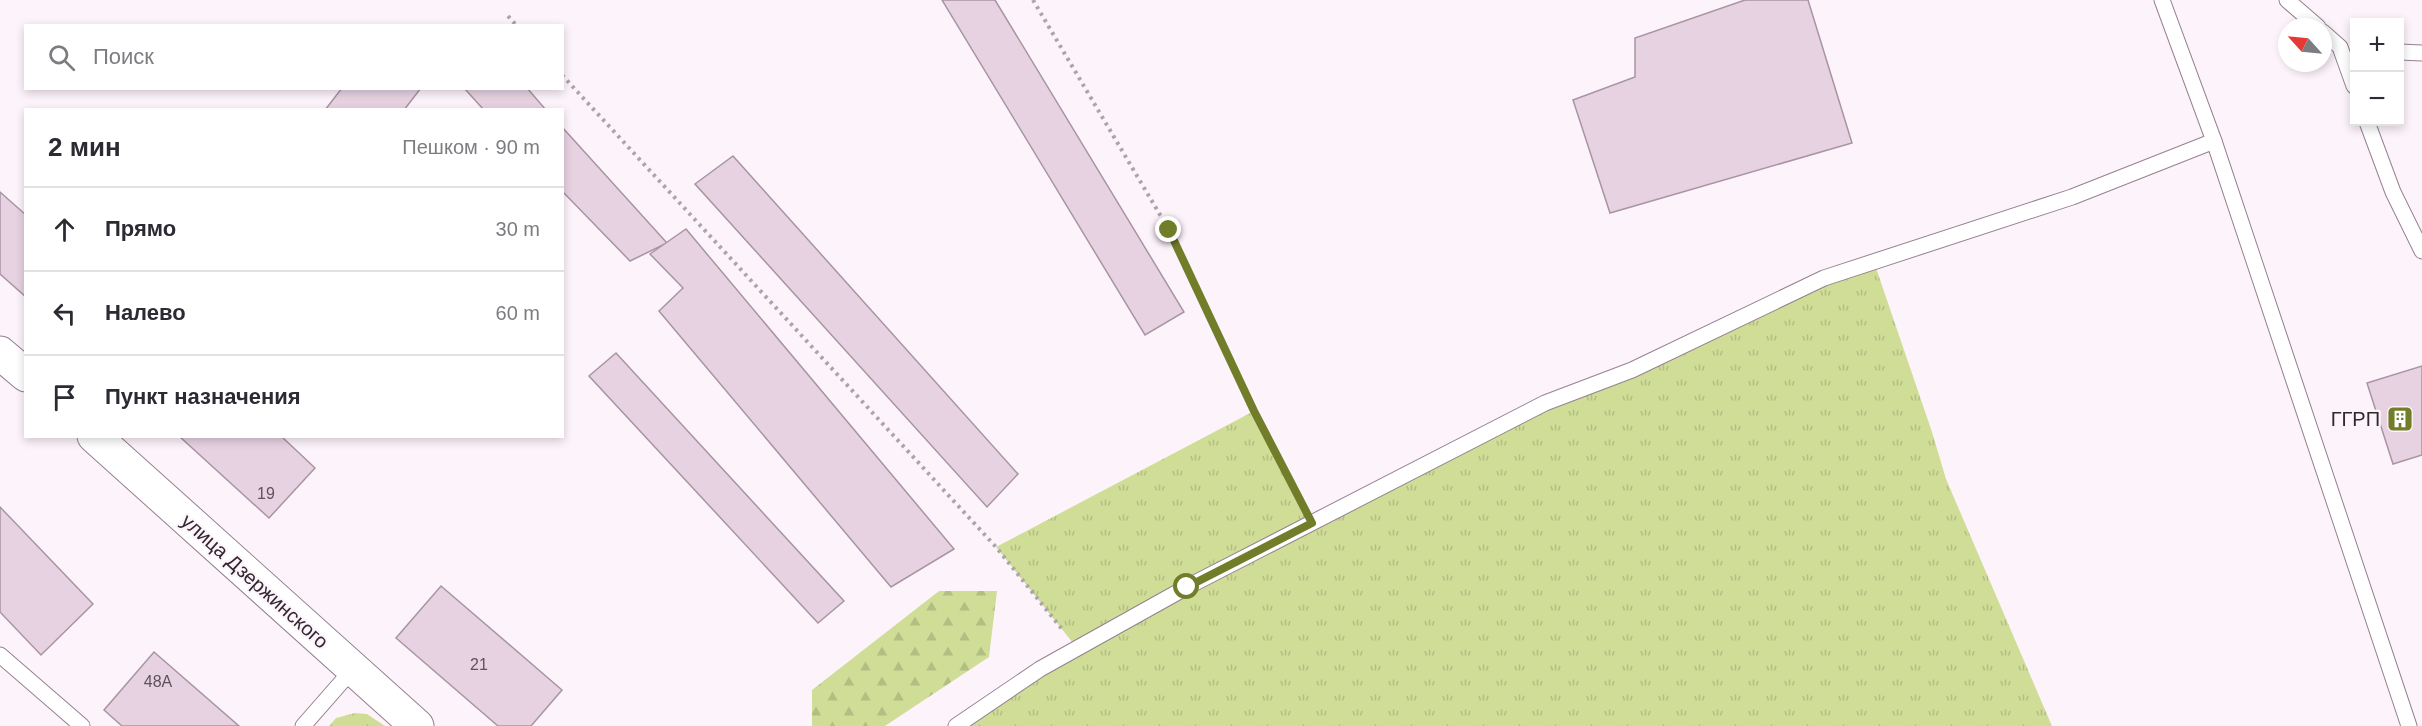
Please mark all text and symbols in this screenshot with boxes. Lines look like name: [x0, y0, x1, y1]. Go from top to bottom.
north arrow: [2278, 18, 2332, 72]
map controls: [2350, 18, 2404, 126]
button: +: [2350, 18, 2404, 72]
search box: [24, 24, 564, 90]
icon: search: [45, 41, 78, 74]
text: Поиск: [93, 44, 154, 69]
button: −: [2350, 72, 2404, 126]
text: 2 мин: [48, 132, 121, 162]
text: Пешком · 90 m: [402, 136, 540, 158]
icon: ahead: [48, 213, 81, 246]
text: Прямо: [105, 216, 176, 241]
route end: [1155, 216, 1181, 242]
text: 30 m: [496, 218, 540, 240]
icon: left: [48, 297, 81, 330]
text: Налево: [105, 300, 186, 325]
text: 60 m: [496, 302, 540, 324]
icon: arrive: [48, 381, 81, 414]
text: Пункт назначения: [105, 384, 301, 409]
building icon: ГГРП: [2385, 404, 2415, 434]
place label: ГГРП: [2331, 408, 2380, 430]
house number: 19: [257, 485, 275, 502]
street label: улица Дзержинского: [177, 509, 333, 653]
route start: [1173, 573, 1199, 599]
house number: 21: [470, 656, 488, 673]
house number: 48А: [144, 673, 173, 690]

